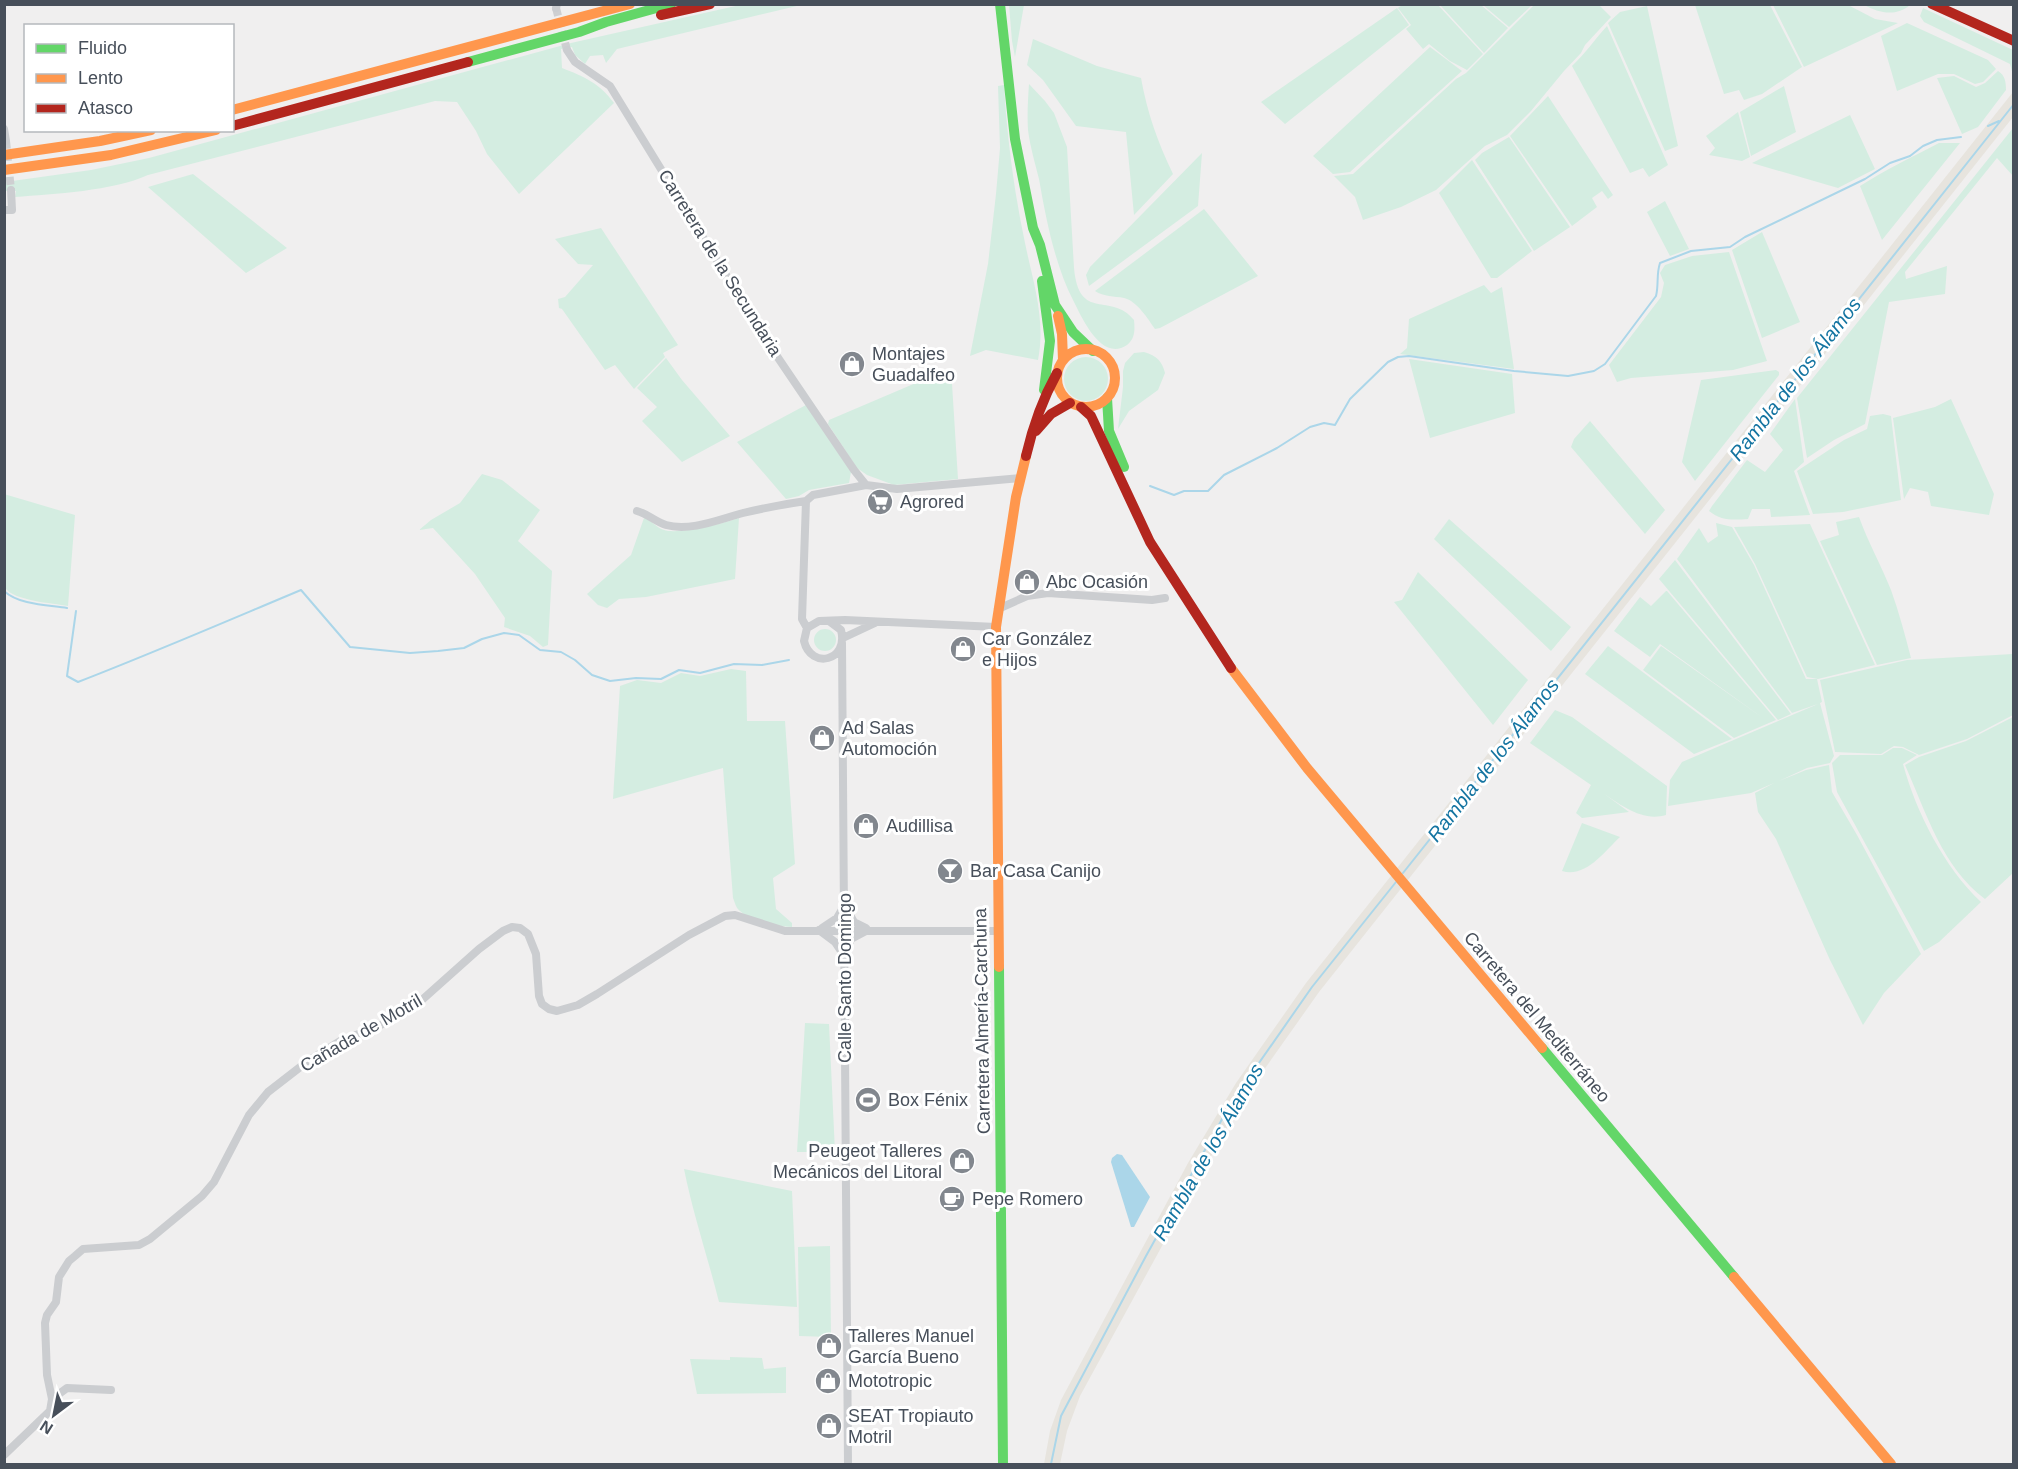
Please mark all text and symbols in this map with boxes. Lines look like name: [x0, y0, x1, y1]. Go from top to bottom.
legend: [24, 24, 234, 132]
text: Fluido: [78, 38, 127, 58]
text: Lento: [78, 68, 123, 88]
text: Atasco: [78, 98, 133, 118]
street label: Carretera de la Secundaria: [654, 166, 786, 361]
water label: Rambla de los Álamos: [1725, 293, 1865, 465]
place label: Montajes Guadalfeo: [872, 344, 955, 385]
shop icon: Montajes Guadalfeo: [837, 349, 867, 379]
supermarket icon: Agrored: [865, 487, 895, 517]
place label: Agrored: [900, 492, 964, 512]
shop icon: Abc Ocasión: [1012, 567, 1042, 597]
place label: Abc Ocasión: [1046, 572, 1148, 592]
place label: Car González e Hijos: [982, 629, 1092, 670]
shop icon: Car González e Hijos: [948, 634, 978, 664]
water label: Rambla de los Álamos: [1423, 674, 1563, 846]
place label: Ad Salas Automoción: [842, 718, 937, 759]
shop icon: Ad Salas Automoción: [807, 723, 837, 753]
shop icon: Audillisa: [851, 811, 881, 841]
place label: Audillisa: [886, 816, 954, 836]
bar icon: Bar Casa Canijo: [935, 856, 965, 886]
place label: Bar Casa Canijo: [970, 861, 1101, 881]
street label: Calle Santo Domingo: [835, 893, 855, 1063]
street label: Carretera Almería-Carchuna: [970, 907, 994, 1134]
street label: Carretera del Mediterráneo: [1460, 928, 1614, 1106]
street label: Cañada de Motril: [297, 990, 425, 1076]
water label: Rambla de los Álamos: [1148, 1060, 1268, 1244]
sports icon: Box Fénix: [853, 1085, 883, 1115]
place label: Box Fénix: [888, 1090, 968, 1110]
place label: Peugeot Talleres Mecánicos del Litoral: [773, 1141, 942, 1182]
shop icon: Peugeot Talleres Mecánicos del Litoral: [947, 1146, 977, 1176]
cafe icon: Pepe Romero: [937, 1184, 967, 1214]
place label: Pepe Romero: [972, 1189, 1083, 1209]
place label: Talleres Manuel García Bueno: [848, 1326, 974, 1367]
shop icon: Talleres Manuel García Bueno: [814, 1331, 844, 1361]
shop icon: Mototropic: [813, 1366, 843, 1396]
place label: Mototropic: [848, 1371, 932, 1391]
north arrow: [24, 1385, 84, 1445]
place label: SEAT Tropiauto Motril: [848, 1406, 973, 1447]
shop icon: SEAT Tropiauto Motril: [814, 1411, 844, 1441]
text: N: [37, 1417, 56, 1438]

